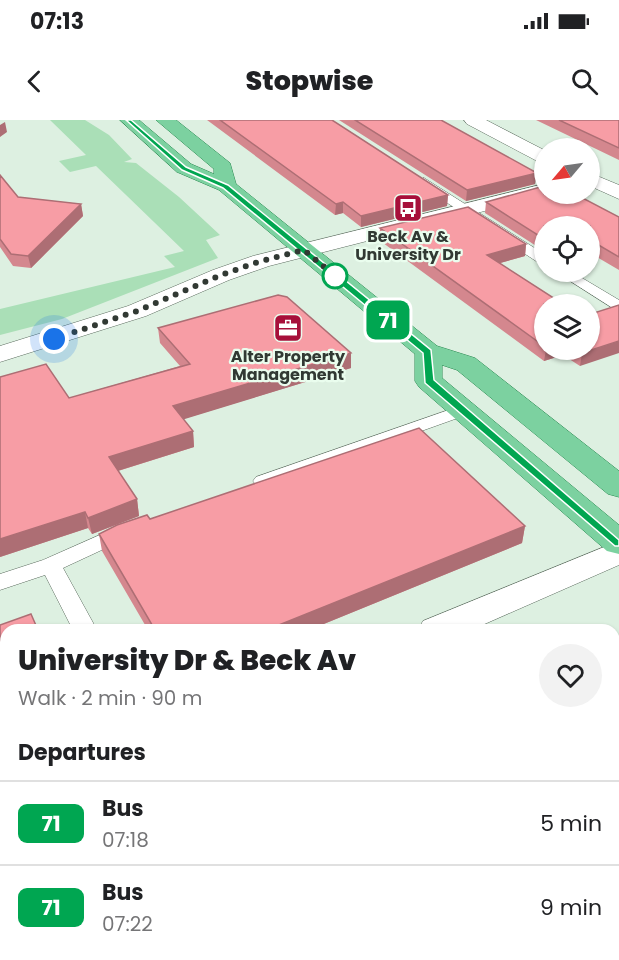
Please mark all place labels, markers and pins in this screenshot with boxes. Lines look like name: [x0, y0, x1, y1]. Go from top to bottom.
bus stop icon: Beck Av & University Dr: [392, 192, 424, 224]
place label: Beck Av & University Dr: [355, 225, 461, 266]
unlabelled marker: [322, 263, 348, 289]
office icon: Alter Property Management: [272, 312, 304, 344]
place label: Alter Property Management: [231, 345, 346, 386]

